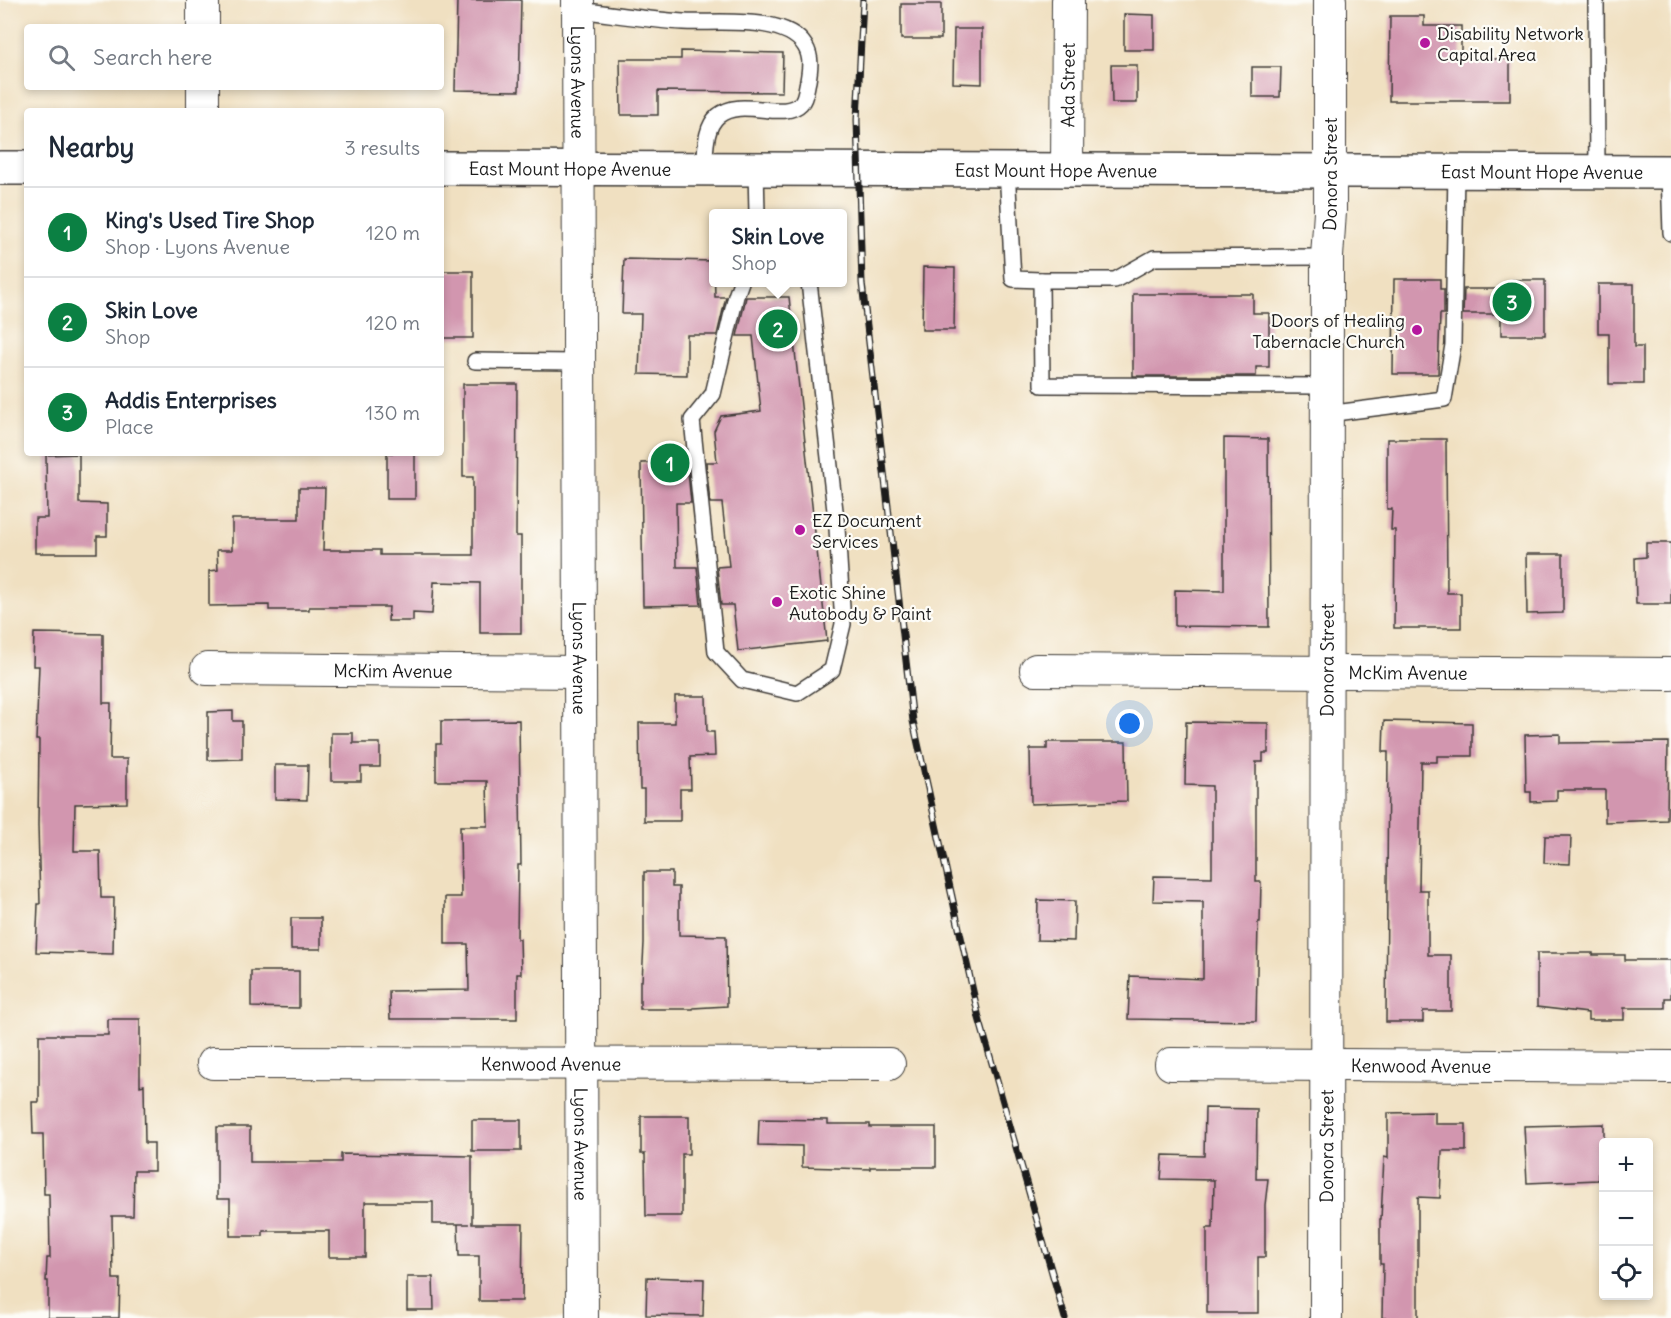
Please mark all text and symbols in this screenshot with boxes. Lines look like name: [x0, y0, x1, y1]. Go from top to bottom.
place label: Disability Network Capital Area: [1437, 22, 1584, 66]
search box: [24, 24, 444, 90]
street label: Lyons Avenue: [567, 25, 590, 139]
marker: Disability Network Capital Area: [1418, 36, 1432, 50]
icon: search: [45, 41, 78, 74]
text: Search here: [93, 43, 212, 71]
street label: Ada Street: [1056, 43, 1079, 127]
street label: Donora Street: [1317, 117, 1342, 231]
text: Nearby: [48, 131, 134, 164]
text: 3 results: [344, 135, 420, 160]
street label: East Mount Hope Avenue: [469, 157, 671, 180]
street label: East Mount Hope Avenue: [955, 158, 1157, 182]
street label: East Mount Hope Avenue: [1441, 160, 1643, 183]
text: King's Used Tire Shop: [105, 206, 314, 234]
popup: [709, 209, 847, 287]
text: 1: [64, 220, 71, 245]
text: 120 m: [366, 220, 420, 245]
text: Skin Love: [732, 222, 824, 250]
text: Shop · Lyons Avenue: [105, 234, 290, 259]
text: Shop: [732, 250, 777, 275]
pin: 3: [1492, 280, 1532, 324]
text: Skin Love: [105, 296, 198, 324]
pin: 2: [758, 306, 798, 352]
place label: Doors of Healing Tabernacle Church: [1252, 309, 1405, 353]
text: 2: [62, 310, 73, 335]
text: 120 m: [366, 310, 420, 335]
marker: Doors of Healing Tabernacle Church: [1410, 323, 1424, 337]
text: Shop: [105, 324, 150, 349]
text: Addis Enterprises: [105, 386, 277, 414]
text: 3: [62, 400, 73, 425]
text: 130 m: [365, 400, 420, 425]
text: Place: [105, 414, 153, 439]
pin: 1: [650, 440, 690, 486]
place label: EZ Document Services: [812, 509, 921, 553]
marker: EZ Document Services: [793, 523, 807, 537]
place label: Exotic Shine Autobody & Paint: [789, 581, 931, 625]
marker: Exotic Shine Autobody & Paint: [770, 595, 784, 609]
street label: Lyons Avenue: [568, 601, 592, 715]
street label: Donora Street: [1315, 603, 1338, 717]
street label: McKim Avenue: [333, 659, 453, 682]
street label: McKim Avenue: [1348, 660, 1468, 684]
your location: [1115, 709, 1144, 738]
street label: Kenwood Avenue: [481, 1052, 621, 1075]
street label: Kenwood Avenue: [1351, 1054, 1491, 1077]
street label: Lyons Avenue: [570, 1087, 593, 1201]
street label: Donora Street: [1315, 1089, 1338, 1203]
map controls: [1599, 1138, 1653, 1300]
button: +: [1599, 1138, 1653, 1192]
button: −: [1599, 1192, 1653, 1246]
button: locate: [1599, 1246, 1653, 1300]

